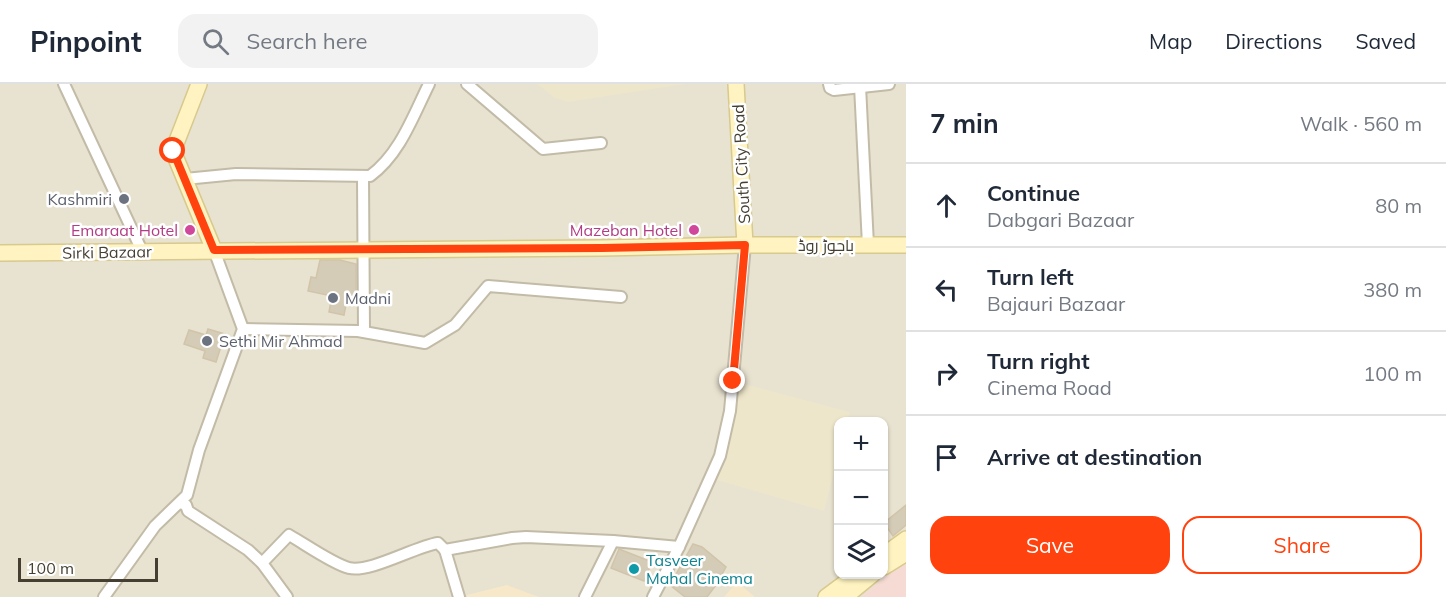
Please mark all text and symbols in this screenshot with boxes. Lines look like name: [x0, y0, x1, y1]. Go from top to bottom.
search box: [178, 14, 598, 68]
text: Pinpoint: [30, 24, 142, 59]
icon: search: [199, 25, 232, 58]
text: Search here: [247, 27, 368, 55]
text: Map: [1149, 28, 1192, 54]
text: Directions: [1225, 28, 1322, 54]
text: Saved: [1355, 28, 1416, 54]
street label: South City Road: [728, 104, 754, 224]
text: 7 min: [930, 107, 999, 140]
text: Walk · 560 m: [1300, 111, 1422, 136]
route start: [159, 137, 185, 163]
text: Continue: [987, 179, 1080, 207]
place label: Kashmiri: [47, 189, 112, 209]
icon: ahead: [930, 189, 963, 222]
marker: Kashmiri: [117, 192, 131, 206]
text: 80 m: [1375, 193, 1422, 218]
text: Dabgari Bazaar: [987, 207, 1134, 232]
place label: Emaraat Hotel: [71, 220, 178, 240]
place label: Mazeban Hotel: [570, 220, 682, 240]
marker: Emaraat Hotel: [183, 223, 197, 237]
marker: Mazeban Hotel: [687, 223, 701, 237]
street label: باجوڑ روڈ: [798, 235, 854, 256]
street label: Sirki Bazaar: [62, 241, 152, 263]
text: Turn left: [987, 263, 1074, 291]
icon: left: [930, 273, 963, 306]
text: 380 m: [1363, 277, 1422, 302]
place label: Madni: [345, 288, 391, 308]
marker: Madni: [326, 291, 340, 305]
text: Bajauri Bazaar: [987, 291, 1125, 316]
place label: Sethi Mir Ahmad: [219, 331, 343, 351]
marker: Sethi Mir Ahmad: [200, 334, 214, 348]
text: Turn right: [987, 347, 1090, 375]
icon: right: [930, 357, 963, 390]
text: 100 m: [1363, 361, 1422, 386]
route end: [719, 367, 745, 393]
text: Cinema Road: [987, 375, 1112, 400]
map controls: [834, 417, 888, 579]
button: +: [834, 417, 888, 471]
icon: arrive: [930, 441, 963, 474]
text: Arrive at destination: [987, 443, 1202, 471]
button: −: [834, 471, 888, 525]
button: Save: [930, 516, 1170, 574]
button: Share: [1182, 516, 1422, 574]
button: layers: [834, 525, 888, 579]
place label: Tasveer Mahal Cinema: [646, 550, 753, 588]
scale bar: [18, 555, 158, 582]
text: 100 m: [27, 558, 74, 578]
marker: Tasveer Mahal Cinema: [627, 562, 641, 576]

